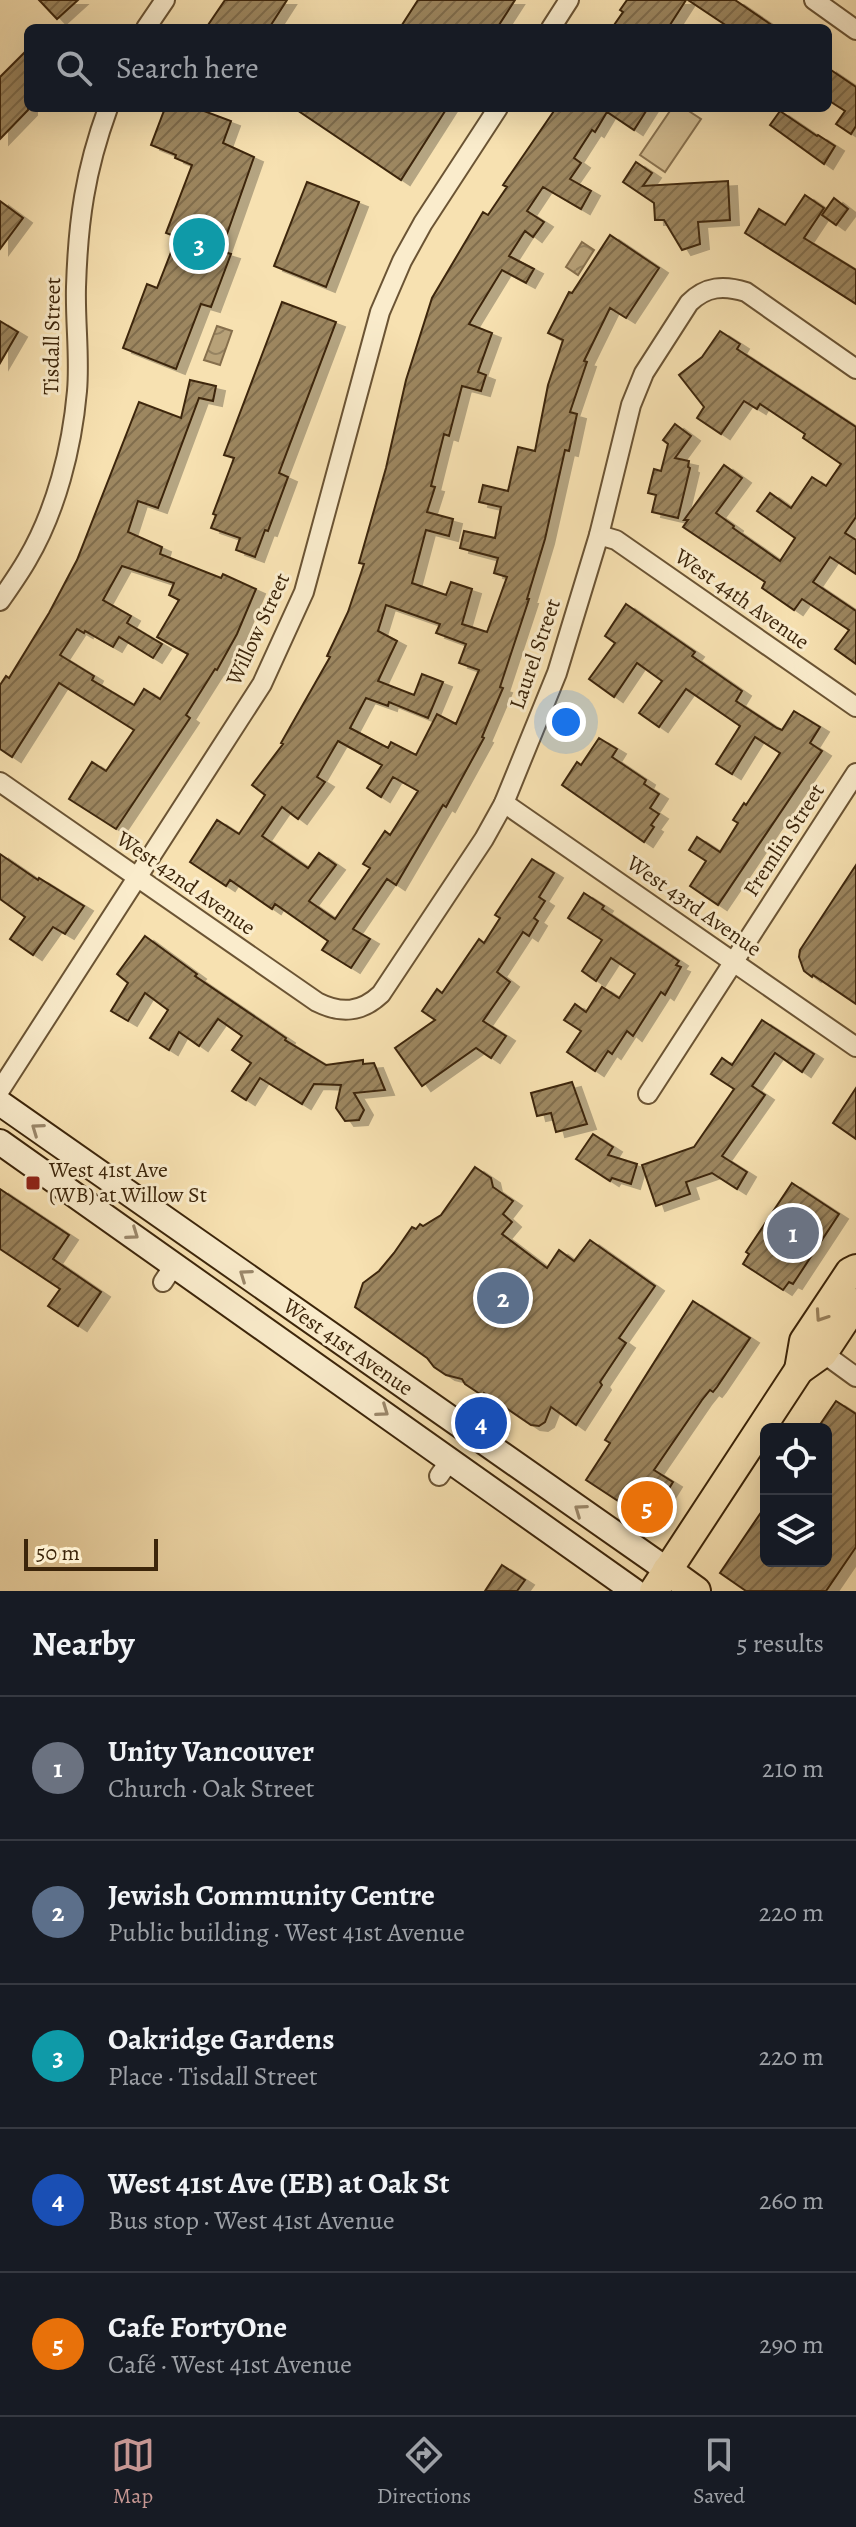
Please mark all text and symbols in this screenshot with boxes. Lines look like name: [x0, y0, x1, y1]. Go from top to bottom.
search box: [24, 24, 832, 112]
icon: search: [52, 46, 96, 90]
text: Search here: [116, 48, 259, 88]
pin: 3: [173, 214, 225, 274]
street label: Tisdall Street: [36, 277, 68, 395]
street label: West 44th Avenue: [668, 541, 815, 657]
street label: Willow Street: [218, 568, 297, 691]
street label: Laurel Street: [502, 595, 568, 713]
your location: [546, 702, 586, 742]
street label: Fremlin Street: [736, 778, 832, 902]
street label: West 42nd Avenue: [110, 823, 262, 942]
street label: West 43rd Avenue: [620, 848, 767, 964]
one-way arrow: [32, 1124, 46, 1139]
place label: West 41st Ave (WB) at Willow St: [48, 1155, 207, 1210]
marker: West 41st Ave (WB) at Willow St: [24, 1174, 42, 1192]
pin: 1: [767, 1203, 819, 1263]
one-way arrow: [124, 1224, 138, 1239]
pin: 2: [477, 1268, 529, 1328]
one-way arrow: [239, 1270, 254, 1285]
street label: West 41st Avenue: [276, 1290, 419, 1403]
one-way arrow: [816, 1308, 831, 1322]
pin: 4: [455, 1393, 507, 1453]
one-way arrow: [374, 1401, 388, 1416]
map controls: [760, 1423, 832, 1567]
button: locate: [760, 1423, 832, 1495]
pin: 5: [621, 1477, 673, 1537]
button: layers: [760, 1495, 832, 1567]
one-way arrow: [575, 1505, 589, 1520]
scale bar: [24, 1535, 158, 1571]
text: 50 m: [36, 1538, 80, 1568]
text: Nearby: [32, 1620, 135, 1667]
text: 5 results: [736, 1626, 824, 1661]
text: Unity Vancouver: [108, 1731, 314, 1771]
text: 1: [53, 1751, 63, 1786]
text: 210 m: [762, 1751, 824, 1786]
text: Church · Oak Street: [108, 1771, 314, 1806]
text: Jewish Community Centre: [108, 1875, 435, 1915]
text: 2: [52, 1895, 64, 1930]
text: 220 m: [759, 1895, 824, 1930]
text: Public building · West 41st Avenue: [108, 1915, 465, 1950]
text: Oakridge Gardens: [108, 2019, 334, 2059]
text: 3: [52, 2039, 64, 2074]
text: 220 m: [759, 2039, 824, 2074]
text: Place · Tisdall Street: [108, 2059, 318, 2094]
text: West 41st Ave (EB) at Oak St: [108, 2163, 449, 2203]
text: 4: [52, 2183, 64, 2218]
text: 260 m: [759, 2183, 824, 2218]
text: Bus stop · West 41st Avenue: [108, 2203, 395, 2238]
text: Cafe FortyOne: [108, 2307, 287, 2347]
text: 5: [52, 2327, 64, 2362]
text: 290 m: [759, 2327, 824, 2362]
text: Café · West 41st Avenue: [108, 2347, 352, 2382]
tab: Map: [111, 2433, 155, 2511]
tab: Directions: [377, 2433, 471, 2511]
tab: Saved: [693, 2433, 745, 2511]

